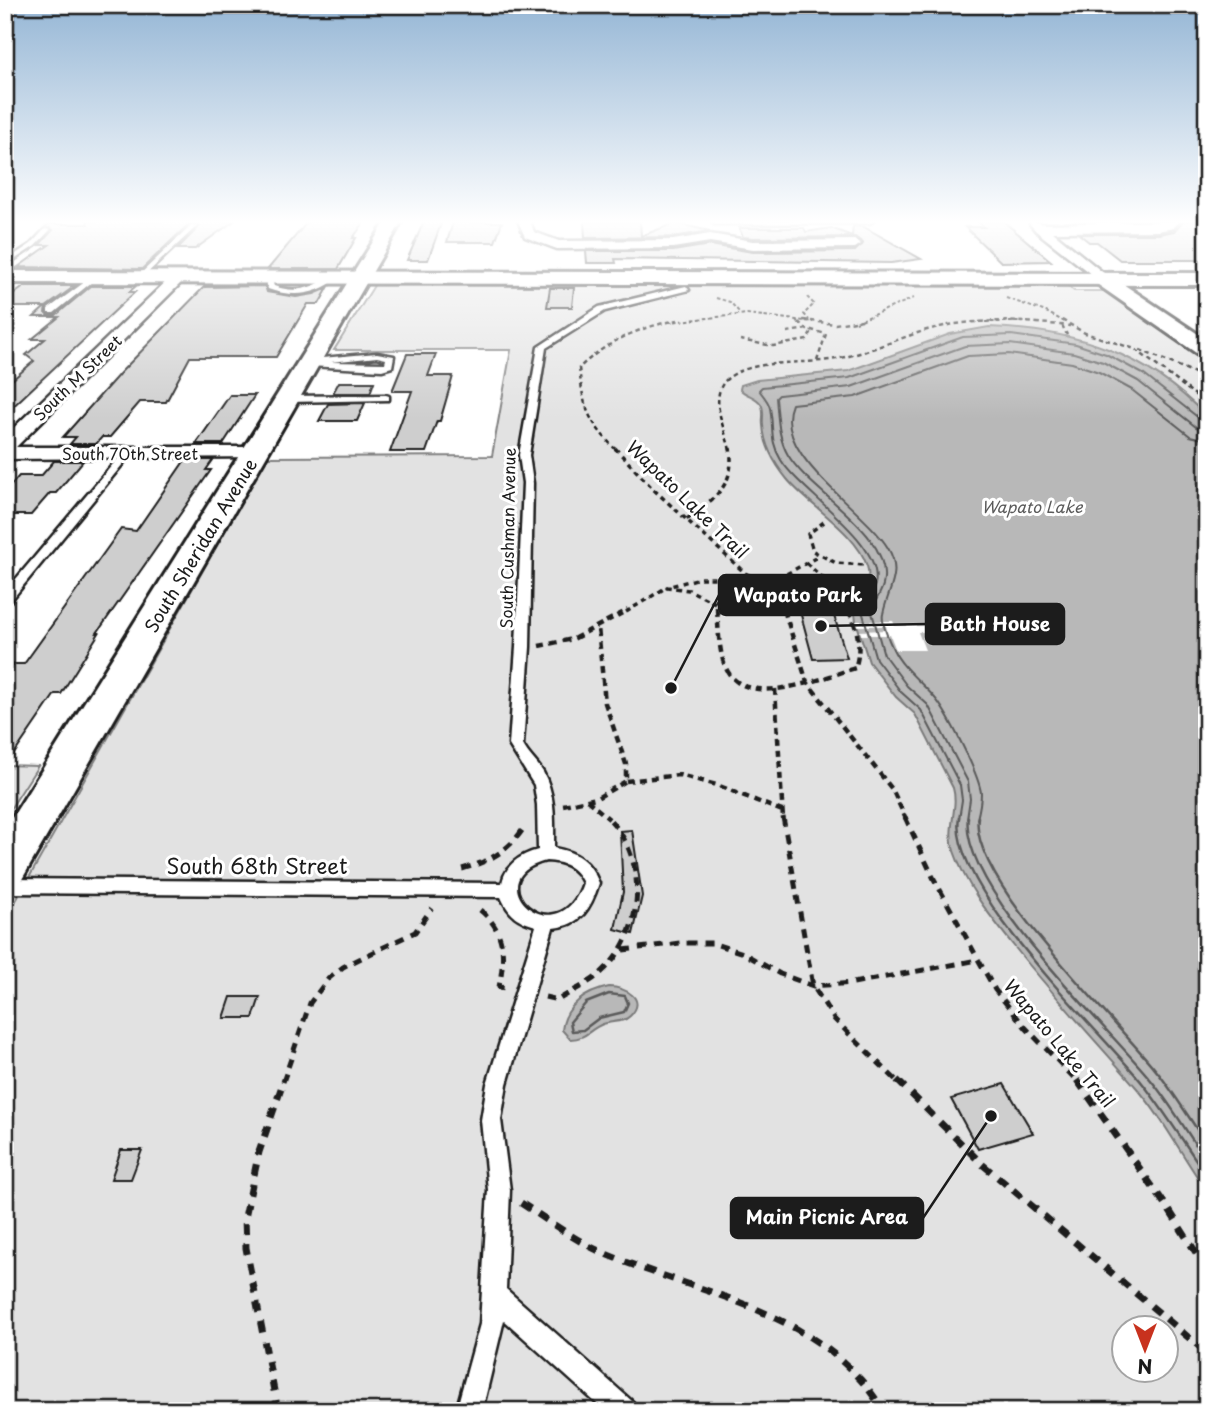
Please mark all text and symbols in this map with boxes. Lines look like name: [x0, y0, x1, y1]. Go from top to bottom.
street label: South M Street: [27, 328, 127, 426]
street label: Wapato Lake Trail: [621, 434, 755, 564]
street label: South 70th Street: [62, 441, 198, 465]
street label: South Cushman Avenue: [493, 447, 521, 629]
street label: South Sheridan Avenue: [137, 453, 263, 637]
water label: Wapato Lake: [982, 494, 1084, 518]
callout: Wapato Park: [719, 575, 876, 615]
text: Wapato Park: [733, 580, 863, 608]
callout: Bath House: [926, 604, 1064, 644]
text: Bath House: [940, 609, 1050, 637]
street label: South 68th Street: [166, 849, 348, 881]
street label: Wapato Lake Trail: [998, 973, 1122, 1113]
callout: Main Picnic Area: [731, 1198, 923, 1238]
text: Main Picnic Area: [746, 1202, 908, 1230]
north arrow: [1110, 1314, 1180, 1384]
text: N: [1137, 1353, 1153, 1381]

